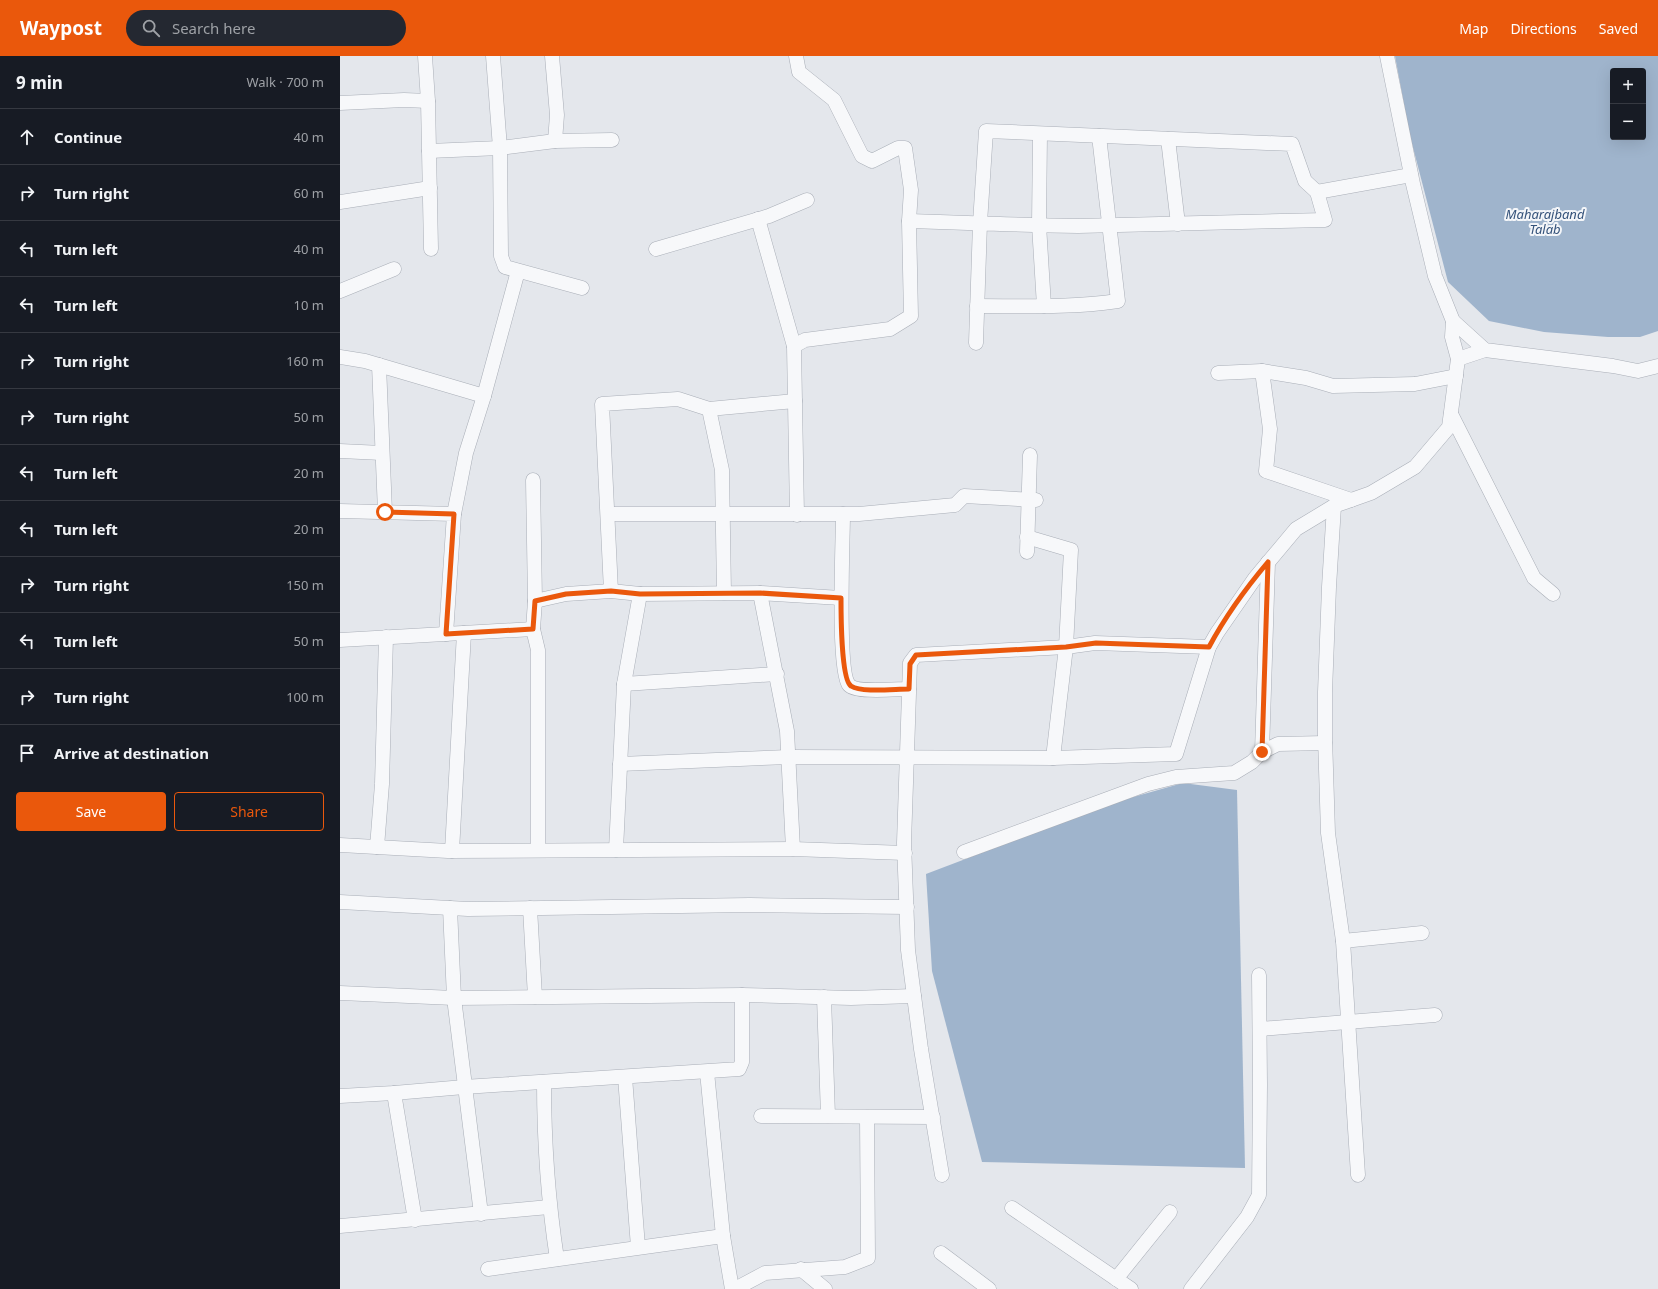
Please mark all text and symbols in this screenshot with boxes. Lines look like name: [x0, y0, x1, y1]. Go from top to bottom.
search box: [126, 10, 406, 46]
text: Waypost: [20, 15, 102, 41]
icon: search: [140, 17, 162, 39]
text: Search here: [172, 18, 255, 38]
text: Map: [1459, 19, 1488, 38]
text: Directions: [1510, 19, 1577, 38]
text: Saved: [1599, 19, 1638, 38]
map controls: [1610, 68, 1646, 140]
button: +: [1610, 68, 1646, 104]
text: 9 min: [16, 71, 63, 94]
text: Walk · 700 m: [246, 73, 324, 91]
button: −: [1610, 104, 1646, 140]
icon: ahead: [16, 126, 38, 148]
text: Continue: [54, 127, 122, 147]
text: 40 m: [294, 128, 324, 146]
icon: right: [16, 182, 38, 204]
text: Turn right: [54, 183, 129, 203]
text: 60 m: [294, 184, 324, 202]
water label: Maharajband Talab: [1506, 205, 1585, 238]
icon: left: [16, 238, 38, 260]
text: Turn left: [54, 239, 118, 259]
text: 40 m: [294, 240, 324, 258]
icon: left: [16, 294, 38, 316]
text: Turn left: [54, 295, 118, 315]
text: 10 m: [294, 296, 324, 314]
icon: right: [16, 350, 38, 372]
text: Turn right: [54, 351, 129, 371]
text: 160 m: [286, 352, 324, 370]
icon: right: [16, 406, 38, 428]
text: Turn right: [54, 407, 129, 427]
text: 50 m: [294, 408, 324, 426]
icon: left: [16, 462, 38, 484]
text: Turn left: [54, 463, 118, 483]
text: 20 m: [294, 464, 324, 482]
route start: [376, 503, 394, 521]
icon: left: [16, 518, 38, 540]
text: Turn left: [54, 519, 118, 539]
text: 20 m: [294, 520, 324, 538]
icon: right: [16, 574, 38, 596]
text: Turn right: [54, 575, 129, 595]
text: 150 m: [286, 576, 324, 594]
icon: left: [16, 630, 38, 652]
text: Turn left: [54, 631, 118, 651]
text: 50 m: [294, 632, 324, 650]
icon: right: [16, 686, 38, 708]
text: Turn right: [54, 687, 129, 707]
text: 100 m: [286, 688, 324, 706]
icon: arrive: [16, 742, 38, 764]
text: Arrive at destination: [54, 743, 209, 763]
route end: [1253, 743, 1271, 761]
button: Save: [16, 792, 166, 831]
button: Share: [174, 792, 324, 831]

